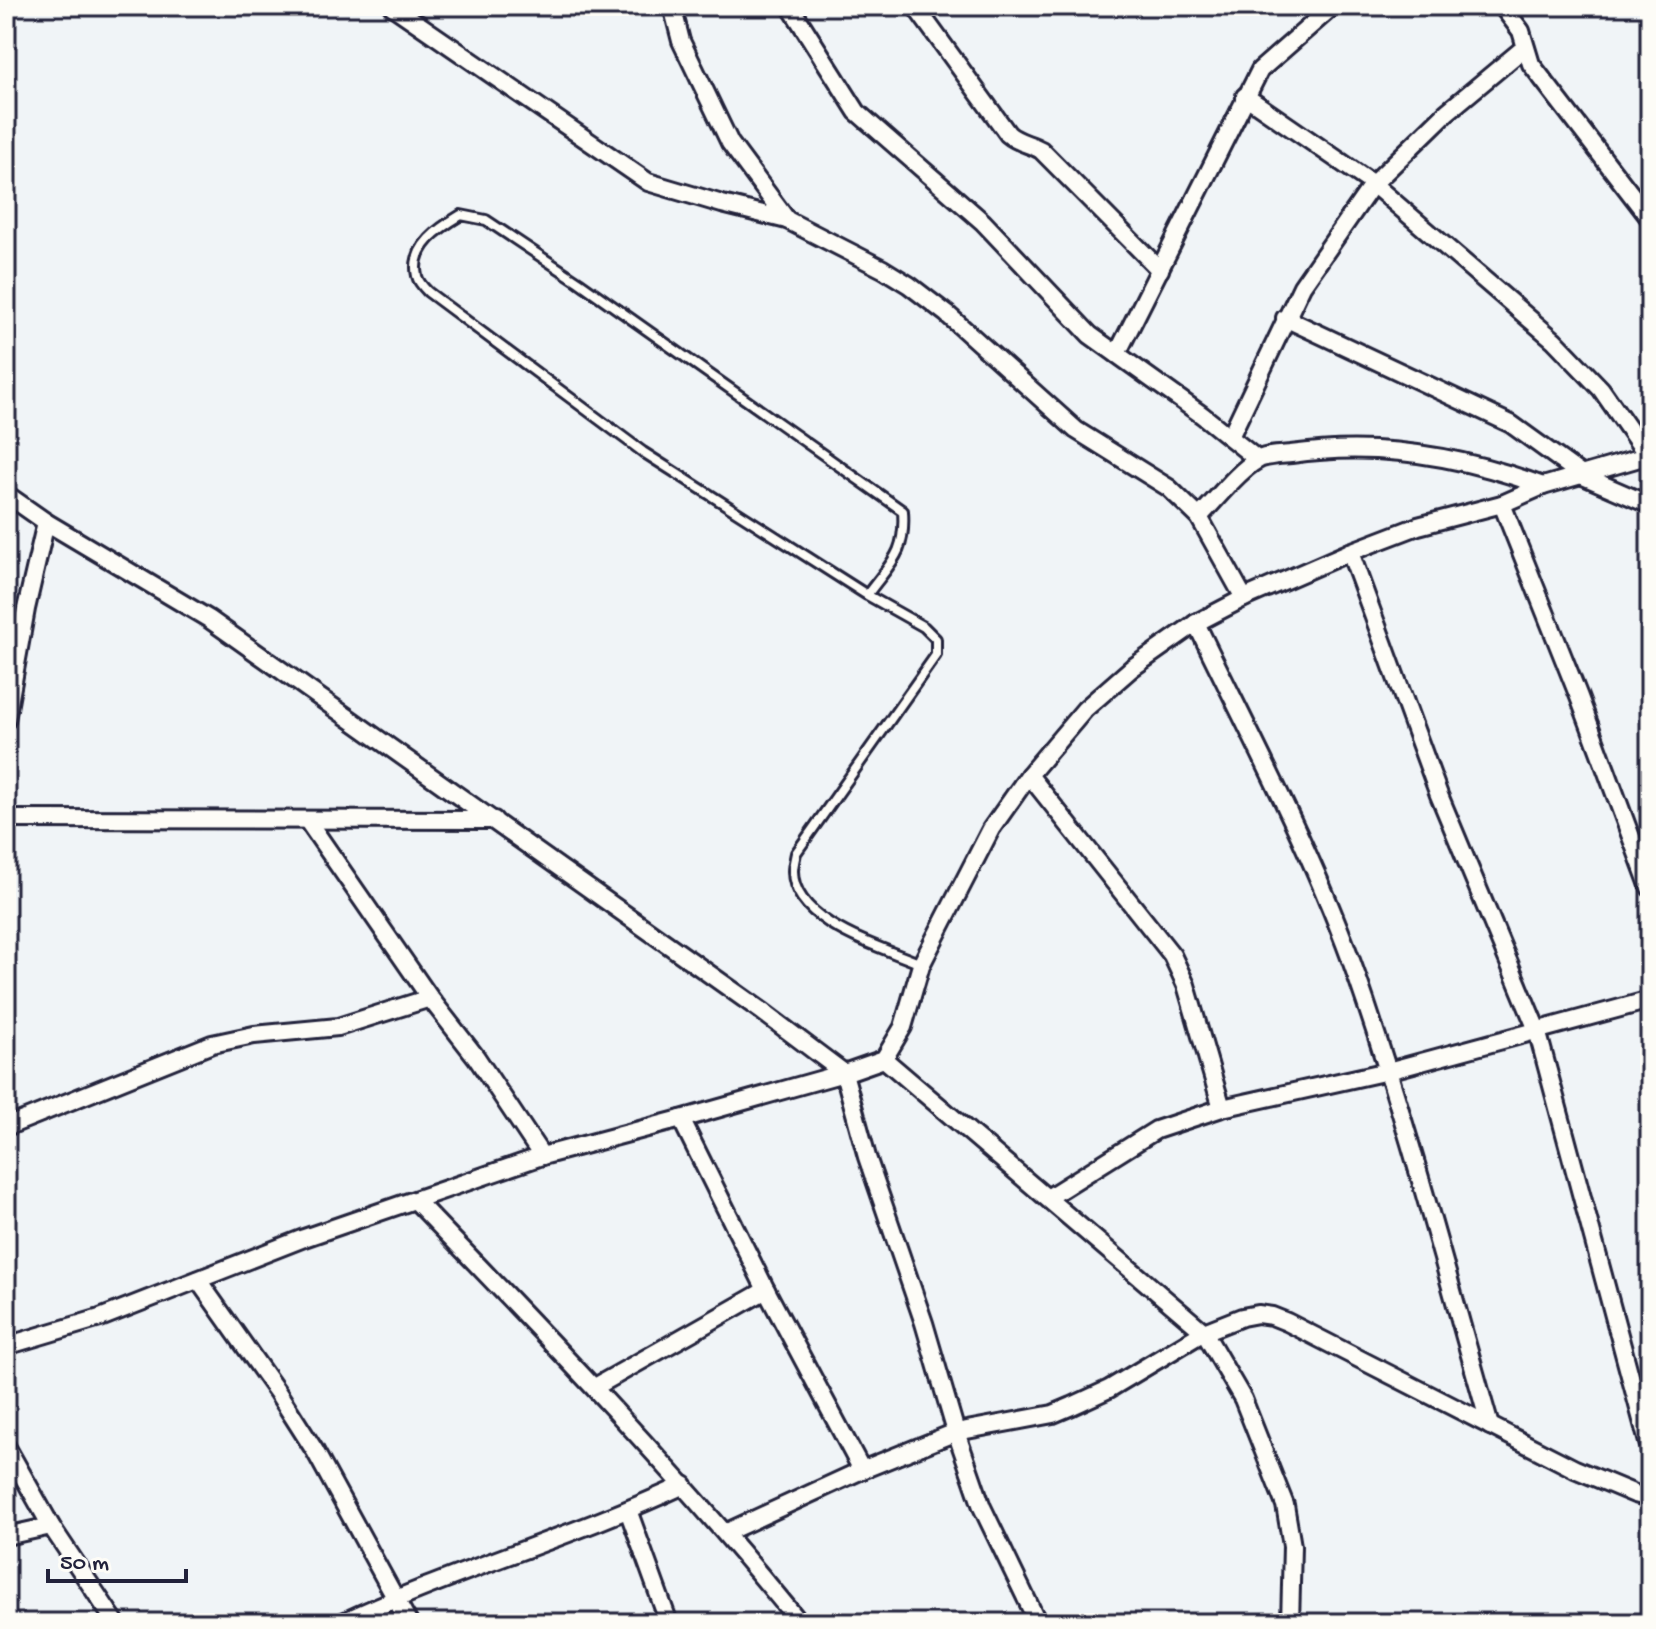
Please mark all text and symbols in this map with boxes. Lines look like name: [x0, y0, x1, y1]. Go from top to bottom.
scale bar: [48, 1533, 186, 1583]
text: 50 m: [60, 1550, 109, 1579]

